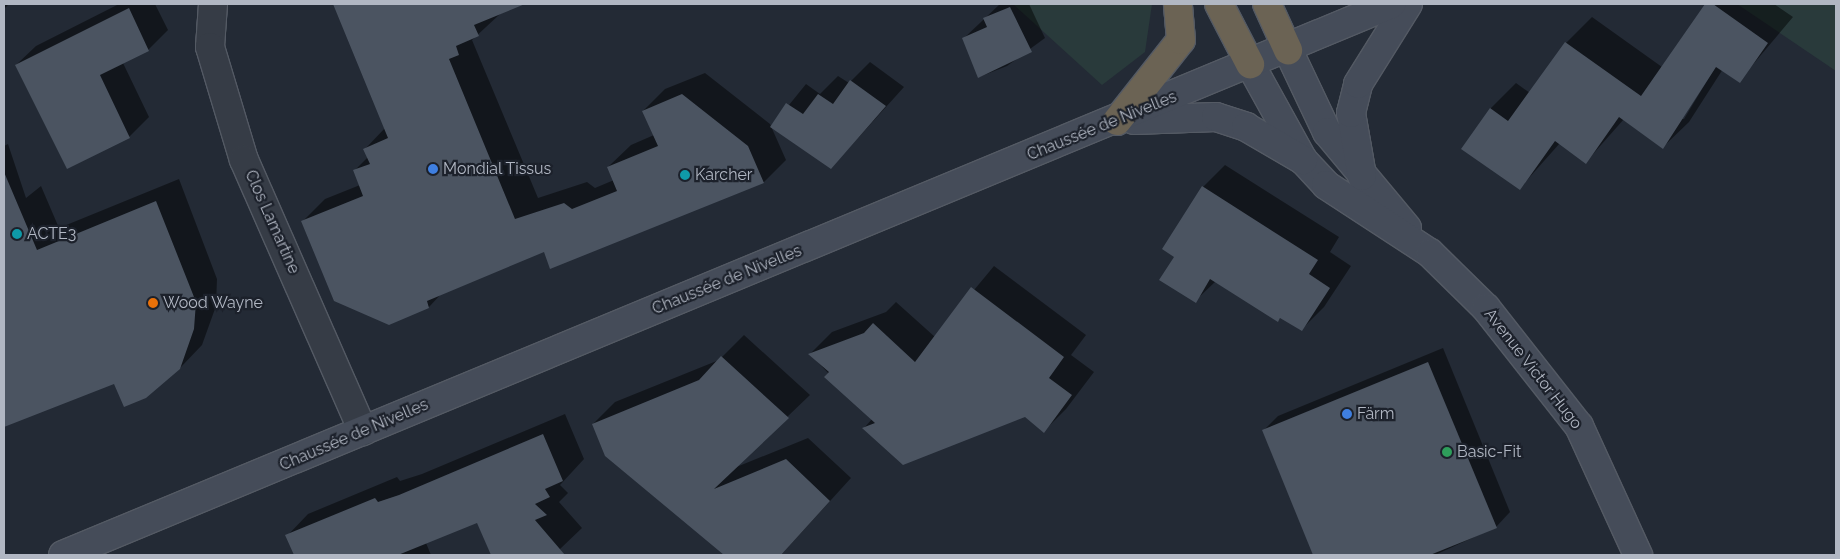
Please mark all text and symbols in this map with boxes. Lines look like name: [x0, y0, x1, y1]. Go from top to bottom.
street label: Chaussée de Nivelles: [1024, 87, 1180, 165]
place label: Mondial Tissus: [443, 159, 552, 179]
marker: Mondial Tissus: [427, 163, 439, 175]
place label: Karcher: [695, 165, 752, 185]
street label: Clos Lamartine: [241, 167, 303, 277]
marker: Karcher: [679, 169, 691, 181]
place label: ACTE3: [27, 224, 76, 244]
marker: ACTE3: [11, 228, 23, 240]
street label: Chaussée de Nivelles: [649, 241, 805, 319]
place label: Wood Wayne: [163, 293, 263, 313]
marker: Wood Wayne: [147, 297, 159, 309]
street label: Avenue Victor Hugo: [1480, 305, 1586, 433]
street label: Chaussée de Nivelles: [277, 395, 431, 475]
place label: Färm: [1357, 404, 1394, 424]
marker: Färm: [1341, 408, 1353, 420]
place label: Basic-Fit: [1457, 442, 1521, 462]
marker: Basic-Fit: [1441, 446, 1453, 458]

